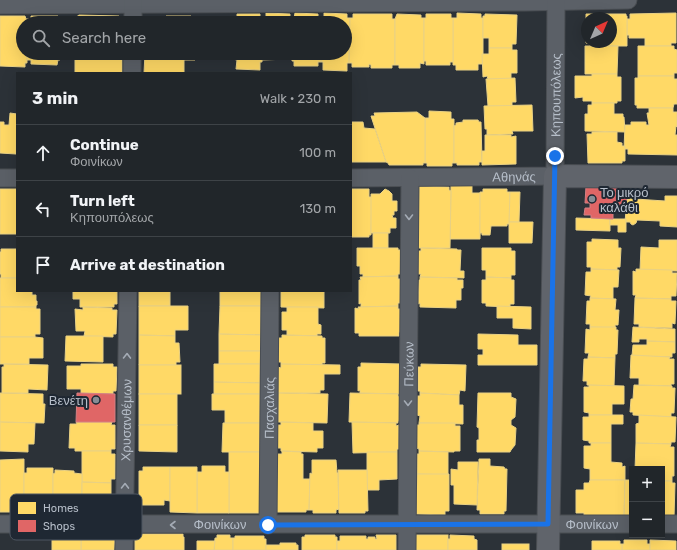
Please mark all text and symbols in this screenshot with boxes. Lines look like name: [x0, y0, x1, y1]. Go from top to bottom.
north arrow: [581, 12, 617, 48]
search box: [16, 16, 352, 60]
icon: search: [30, 27, 52, 49]
text: Search here: [62, 29, 146, 47]
street label: Κηπουπόλεως: [548, 53, 564, 137]
text: 3 min: [32, 88, 78, 108]
text: Walk · 230 m: [260, 91, 336, 106]
text: Continue: [70, 136, 139, 154]
icon: ahead: [32, 142, 54, 164]
text: 100 m: [299, 145, 336, 160]
route end: [546, 147, 564, 165]
text: Φοινίκων: [70, 154, 123, 169]
street label: Αθηνάς: [492, 169, 536, 185]
place label: Το μικρό καλάθι: [600, 185, 648, 215]
text: Turn left: [70, 192, 135, 210]
marker: Το μικρό καλάθι: [587, 194, 597, 204]
icon: left: [32, 198, 54, 220]
text: 130 m: [300, 201, 336, 216]
text: Κηπουπόλεως: [70, 210, 154, 225]
one-way arrow: [405, 214, 413, 220]
icon: arrive: [32, 254, 54, 276]
text: Arrive at destination: [70, 256, 225, 274]
street label: Πεύκων: [401, 341, 417, 387]
one-way arrow: [123, 353, 131, 359]
street label: Πασχαλιάς: [262, 377, 277, 439]
street label: Χρυσανθέμων: [118, 379, 135, 461]
place label: Βενέτη: [49, 393, 88, 408]
marker: Βενέτη: [91, 395, 101, 405]
one-way arrow: [404, 400, 412, 406]
map controls: [629, 466, 665, 538]
button: +: [629, 466, 665, 502]
one-way arrow: [121, 483, 130, 489]
legend: [10, 494, 142, 540]
text: Homes: [43, 502, 79, 515]
button: −: [629, 502, 665, 538]
route start: [259, 516, 277, 534]
street label: Φοινίκων: [194, 517, 246, 532]
street label: Φοινίκων: [566, 517, 618, 532]
text: Shops: [43, 520, 75, 533]
one-way arrow: [170, 521, 176, 529]

